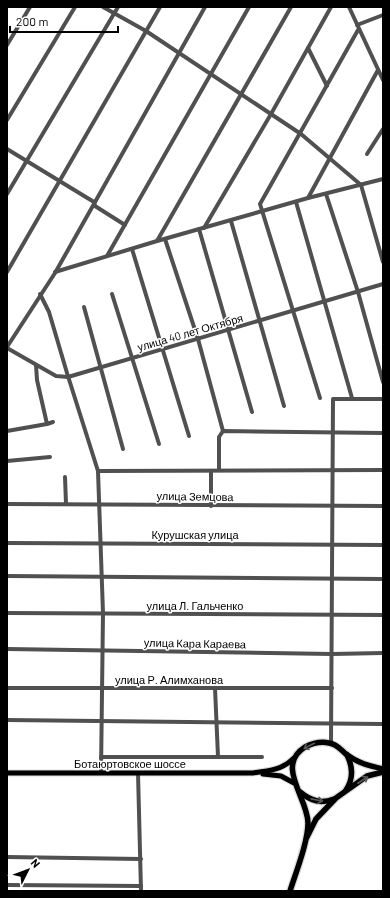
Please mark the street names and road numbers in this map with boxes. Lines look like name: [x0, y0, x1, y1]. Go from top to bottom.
street label: улица 40 лет Октября: [136, 311, 244, 353]
street label: улица Земцова: [156, 489, 234, 503]
street label: Курушская улица: [151, 528, 239, 541]
street label: улица Л. Гальченко: [147, 599, 243, 612]
street label: улица Кара Караева: [144, 636, 247, 650]
street label: улица Р. Алимханова: [115, 673, 224, 686]
street label: Ботаюртовское шоссе: [74, 757, 186, 770]

